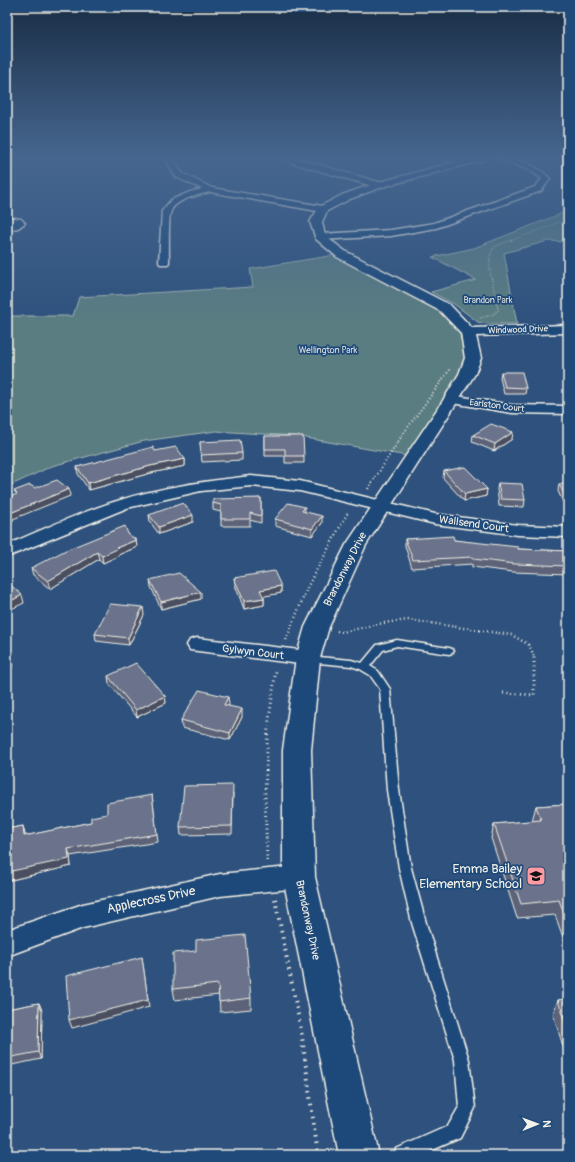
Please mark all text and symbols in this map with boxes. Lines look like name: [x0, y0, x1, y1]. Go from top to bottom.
park label: Brandon Park: [463, 295, 513, 306]
street label: Windwood Drive: [488, 323, 549, 337]
park label: Wellington Park: [299, 345, 358, 356]
street label: Earlston Court: [469, 397, 526, 415]
street label: Wallsend Court: [438, 513, 510, 535]
street label: Brandonway Drive: [321, 529, 370, 608]
street label: Gylwyn Court: [221, 642, 285, 662]
place label: Emma Bailey Elementary School: [419, 861, 522, 892]
school or university icon: Emma Bailey Elementary School: [525, 865, 547, 887]
street label: Brandonway Drive: [293, 879, 323, 962]
street label: Applecross Drive: [105, 883, 197, 917]
north arrow: [517, 1104, 557, 1144]
text: N: [540, 1120, 553, 1128]

